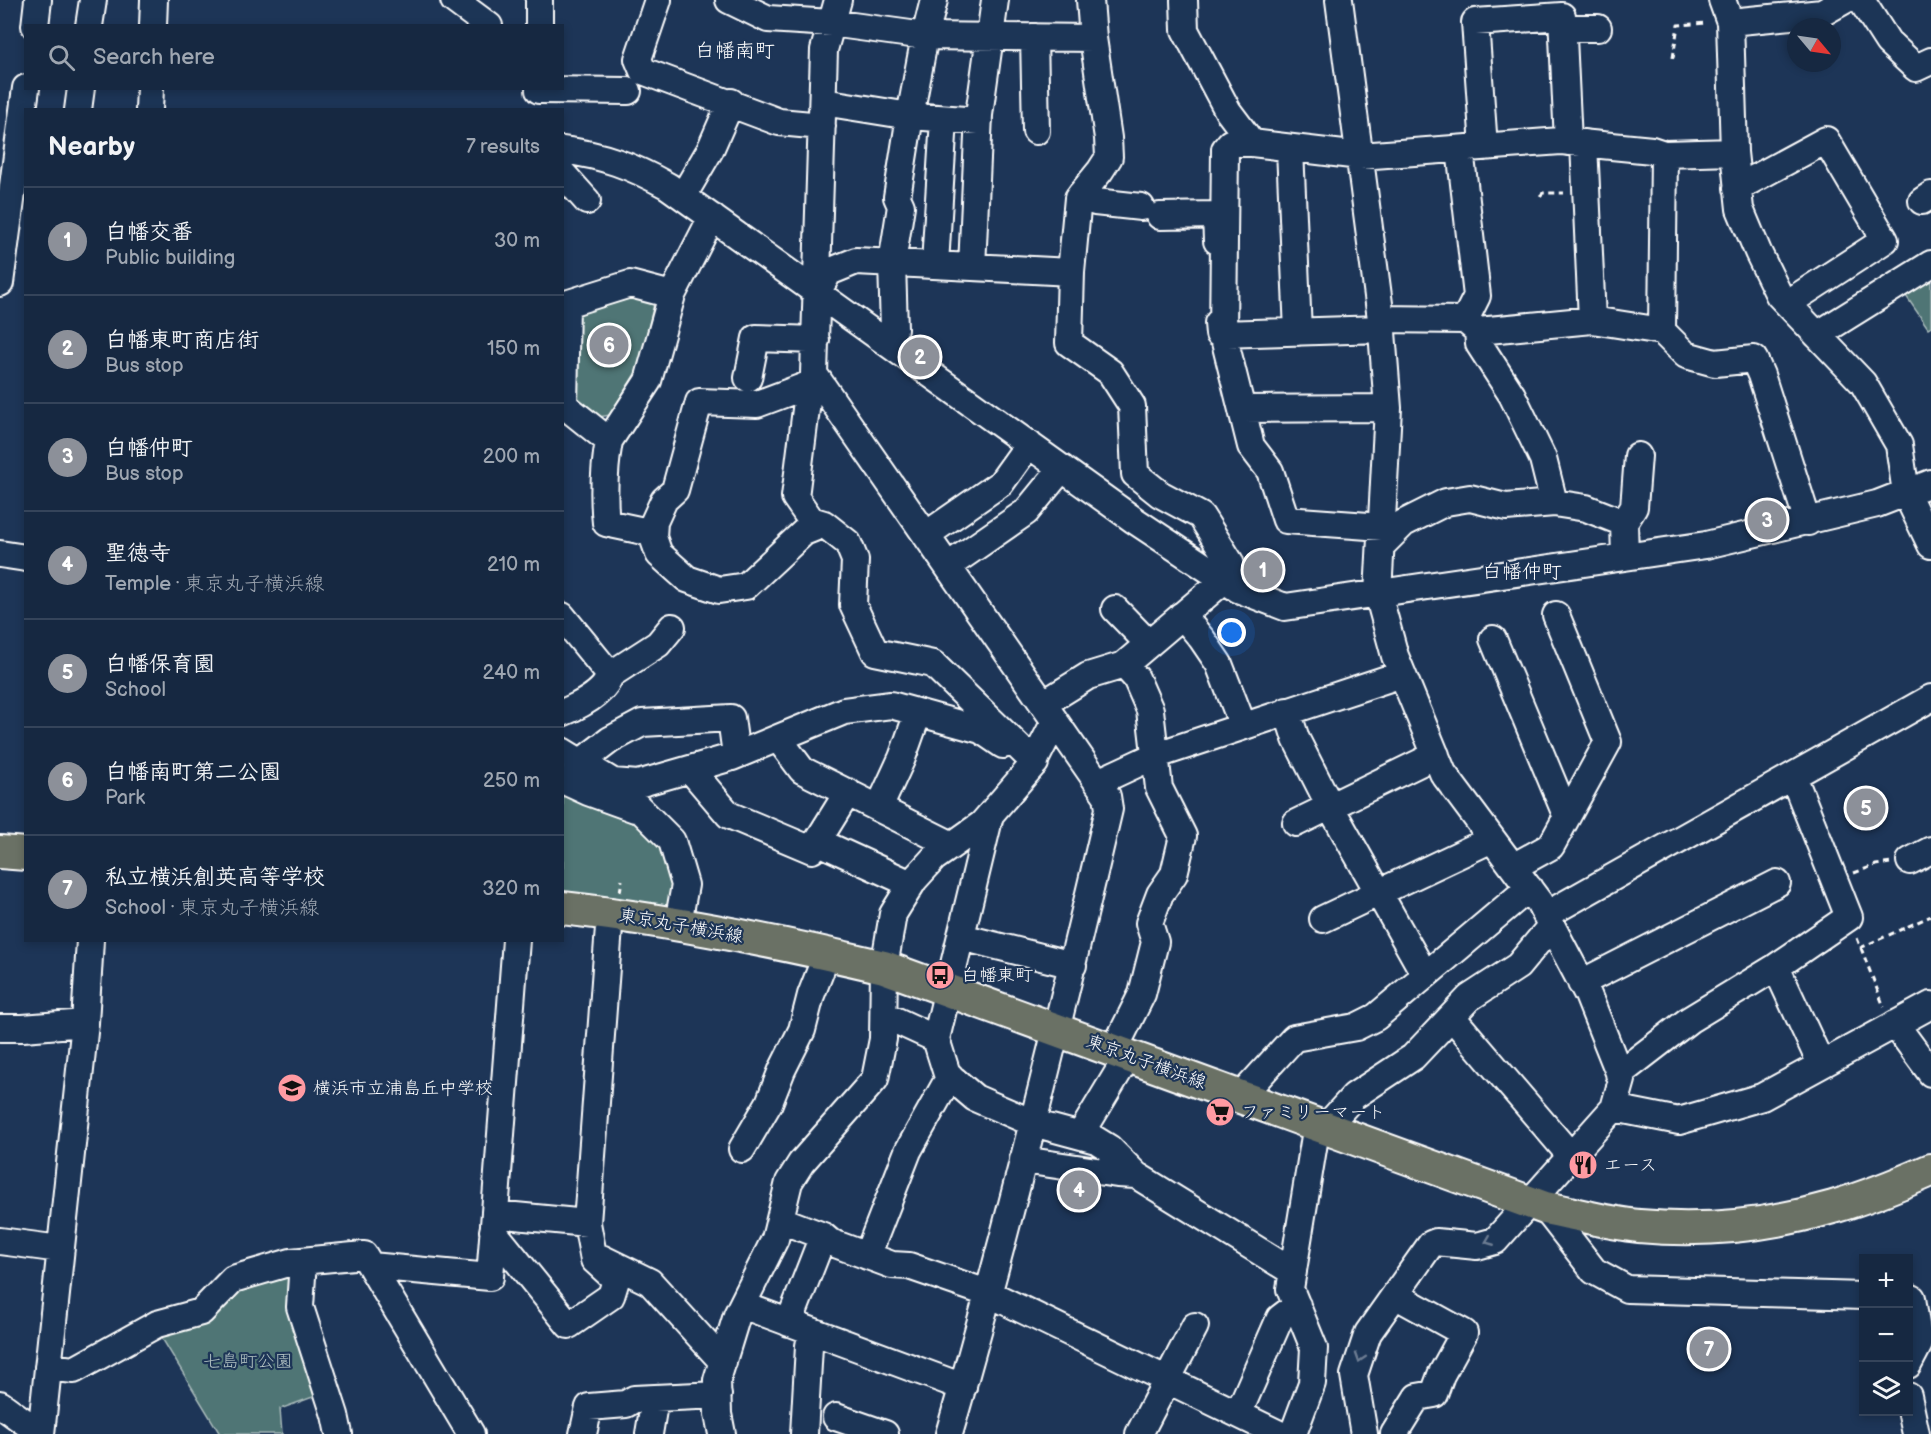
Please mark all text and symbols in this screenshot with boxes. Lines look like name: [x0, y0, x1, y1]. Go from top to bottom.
north arrow: [1787, 18, 1841, 72]
search box: [24, 24, 564, 90]
district label: 白幡南町: [695, 39, 775, 63]
icon: search: [45, 41, 78, 74]
text: Search here: [93, 44, 215, 71]
text: Nearby: [48, 132, 135, 163]
text: 7 results: [466, 135, 540, 159]
text: 白幡交番: [105, 219, 193, 246]
text: 1: [63, 229, 72, 253]
text: 30 m: [494, 229, 540, 253]
text: Public building: [105, 246, 235, 270]
pin: 6: [590, 322, 628, 368]
text: 白幡東町商店街: [105, 327, 259, 354]
pin: 2: [900, 334, 940, 380]
text: 2: [62, 337, 73, 361]
text: 150 m: [487, 337, 540, 361]
text: Bus stop: [105, 354, 184, 378]
text: 白幡仲町: [105, 435, 193, 462]
text: 3: [62, 445, 73, 469]
text: 200 m: [483, 445, 540, 469]
text: Bus stop: [105, 462, 184, 486]
pin: 3: [1748, 498, 1786, 542]
text: 聖徳寺: [105, 540, 171, 567]
pin: 1: [1244, 548, 1282, 592]
text: 4: [62, 553, 73, 577]
text: 210 m: [487, 553, 540, 577]
district label: 白幡仲町: [1482, 560, 1562, 584]
text: Temple · 東京丸子横浜線: [105, 572, 324, 596]
your location: [1217, 618, 1246, 647]
text: 白幡保育園: [105, 651, 215, 678]
text: 5: [62, 661, 73, 685]
text: 240 m: [483, 661, 540, 685]
text: School: [105, 678, 166, 702]
text: 白幡南町第二公園: [105, 759, 281, 786]
text: 6: [61, 769, 74, 793]
text: 250 m: [483, 769, 540, 793]
text: Park: [105, 786, 145, 810]
pin: 5: [1846, 786, 1886, 830]
text: 私立横浜創英高等学校: [105, 864, 325, 891]
text: 7: [62, 877, 73, 901]
text: 320 m: [482, 877, 540, 901]
text: School · 東京丸子横浜線: [105, 896, 319, 920]
street label: 東京丸子横浜線: [617, 905, 745, 947]
bus stop icon: 白幡東町: [924, 959, 956, 991]
place label: 白幡東町: [961, 965, 1033, 986]
street label: 東京丸子横浜線: [1083, 1031, 1209, 1093]
school or university icon: 横浜市立浦島丘中学校: [276, 1072, 308, 1104]
place label: 横浜市立浦島丘中学校: [313, 1078, 493, 1099]
supermarket icon: ファミリーマート: [1204, 1096, 1236, 1128]
place label: ファミリーマート: [1241, 1102, 1385, 1123]
restaurant icon: エース: [1567, 1149, 1599, 1181]
place label: エース: [1604, 1155, 1657, 1176]
pin: 4: [1060, 1168, 1098, 1212]
one-way arrow: [1484, 1234, 1494, 1247]
map controls: [1859, 1254, 1913, 1416]
button: +: [1859, 1254, 1913, 1308]
button: −: [1859, 1308, 1913, 1362]
pin: 7: [1690, 1326, 1728, 1372]
park label: 七島町公園: [203, 1351, 293, 1372]
one-way arrow: [1355, 1352, 1367, 1363]
button: layers: [1859, 1362, 1913, 1416]

